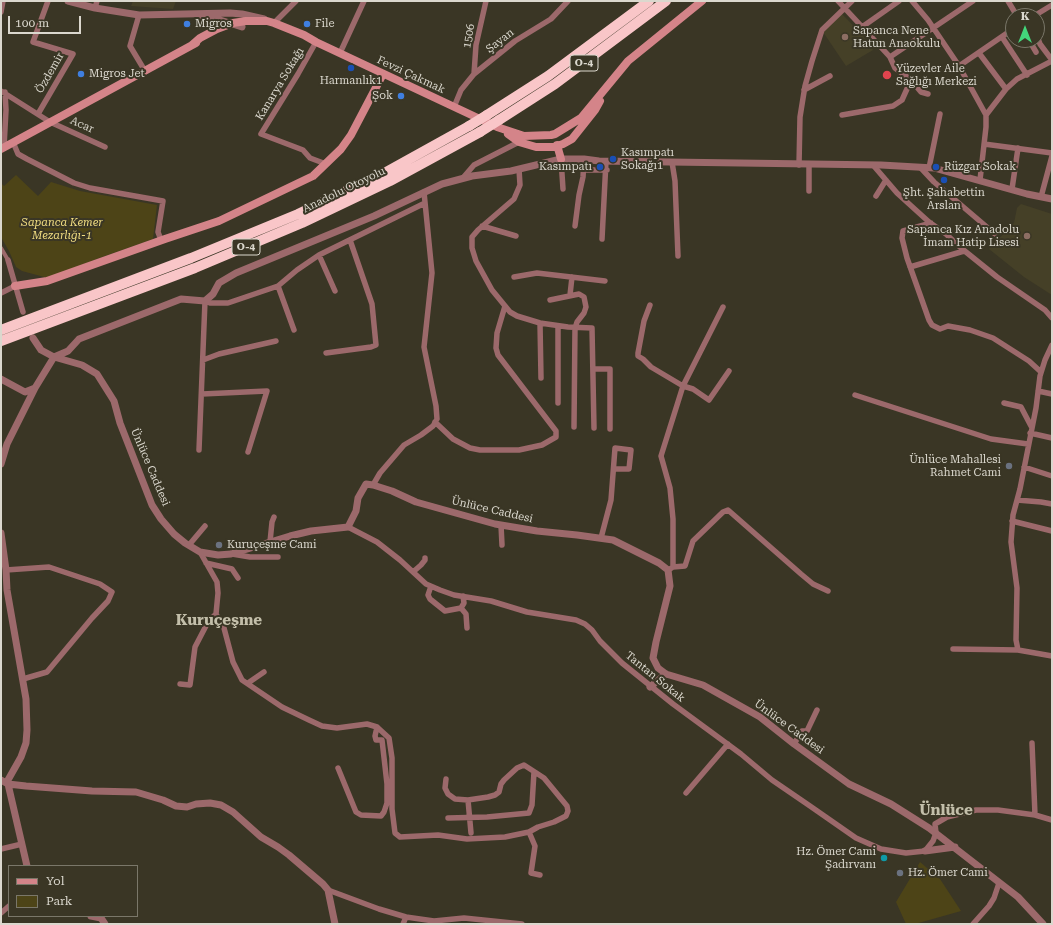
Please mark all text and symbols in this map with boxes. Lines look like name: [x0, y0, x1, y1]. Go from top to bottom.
scale bar: [10, 8, 83, 34]
north arrow: [1005, 8, 1045, 48]
text: K: [1021, 10, 1029, 23]
text: 100 m: [15, 16, 49, 30]
place label: Migros: [195, 17, 232, 31]
place label: File: [315, 17, 335, 31]
marker: Migros: [182, 19, 192, 29]
marker: File: [302, 19, 312, 29]
street label: 1506: [460, 23, 478, 49]
place label: Sapanca Nene Hatun Anaokulu: [853, 24, 940, 50]
street label: Şayan: [483, 26, 517, 56]
marker: Sapanca Nene Hatun Anaokulu: [840, 32, 850, 42]
street label: Kanarya Sokağı: [253, 45, 307, 123]
street label: Özdemir: [33, 50, 67, 96]
street label: Fevzi Çakmak: [375, 53, 447, 97]
road number: O-4: [570, 55, 598, 71]
place label: Yüzevler Aile Sağlığı Merkezi: [896, 62, 977, 88]
marker: Harmanlık1: [346, 63, 356, 73]
place label: Migros Jet: [89, 67, 145, 81]
marker: Migros Jet: [76, 69, 86, 79]
marker: Yüzevler Aile Sağlığı Merkezi: [881, 69, 893, 81]
place label: Harmanlık1: [320, 74, 382, 88]
place label: Şok: [372, 89, 393, 103]
marker: Şok: [396, 91, 406, 101]
street label: Acar: [68, 114, 96, 136]
place label: Kasımpatı Sokağı1: [621, 146, 674, 172]
marker: Kasımpatı Sokağı1: [608, 154, 618, 164]
place label: Kasımpatı: [539, 160, 592, 174]
place label: Rüzgar Sokak: [944, 160, 1016, 174]
marker: Kasımpatı: [595, 162, 605, 172]
marker: Rüzgar Sokak: [931, 162, 941, 172]
street label: Anadolu Otoyolu: [301, 164, 387, 216]
marker: Şht. Şahabettin Arslan: [939, 175, 949, 185]
place label: Şht. Şahabettin Arslan: [903, 186, 985, 212]
park label: Sapanca Kemer Mezarlığı-1: [21, 216, 103, 242]
place label: Sapanca Kız Anadolu İmam Hatip Lisesi: [907, 223, 1019, 249]
marker: Sapanca Kız Anadolu İmam Hatip Lisesi: [1022, 231, 1032, 241]
road number: O-4: [232, 239, 260, 255]
street label: Ünlüce Caddesi: [128, 426, 172, 508]
place label: Ünlüce Mahallesi Rahmet Cami: [909, 453, 1001, 479]
marker: Ünlüce Mahallesi Rahmet Cami: [1004, 461, 1014, 471]
street label: Ünlüce Caddesi: [450, 494, 534, 526]
place label: Kuruçeşme Cami: [227, 538, 317, 552]
marker: Kuruçeşme Cami: [214, 540, 224, 550]
district label: Kuruçeşme: [176, 612, 262, 630]
street label: Tantan Sokak: [623, 649, 687, 705]
street label: Ünlüce Caddesi: [751, 697, 827, 757]
district label: Ünlüce: [919, 802, 973, 820]
place label: Hz. Ömer Cami Şadırvanı: [796, 845, 876, 871]
marker: Hz. Ömer Cami Şadırvanı: [879, 853, 889, 863]
legend: [8, 865, 138, 917]
place label: Hz. Ömer Cami: [908, 866, 988, 880]
marker: Hz. Ömer Cami: [895, 868, 905, 878]
text: Yol: [46, 874, 64, 888]
text: Park: [46, 894, 72, 908]

